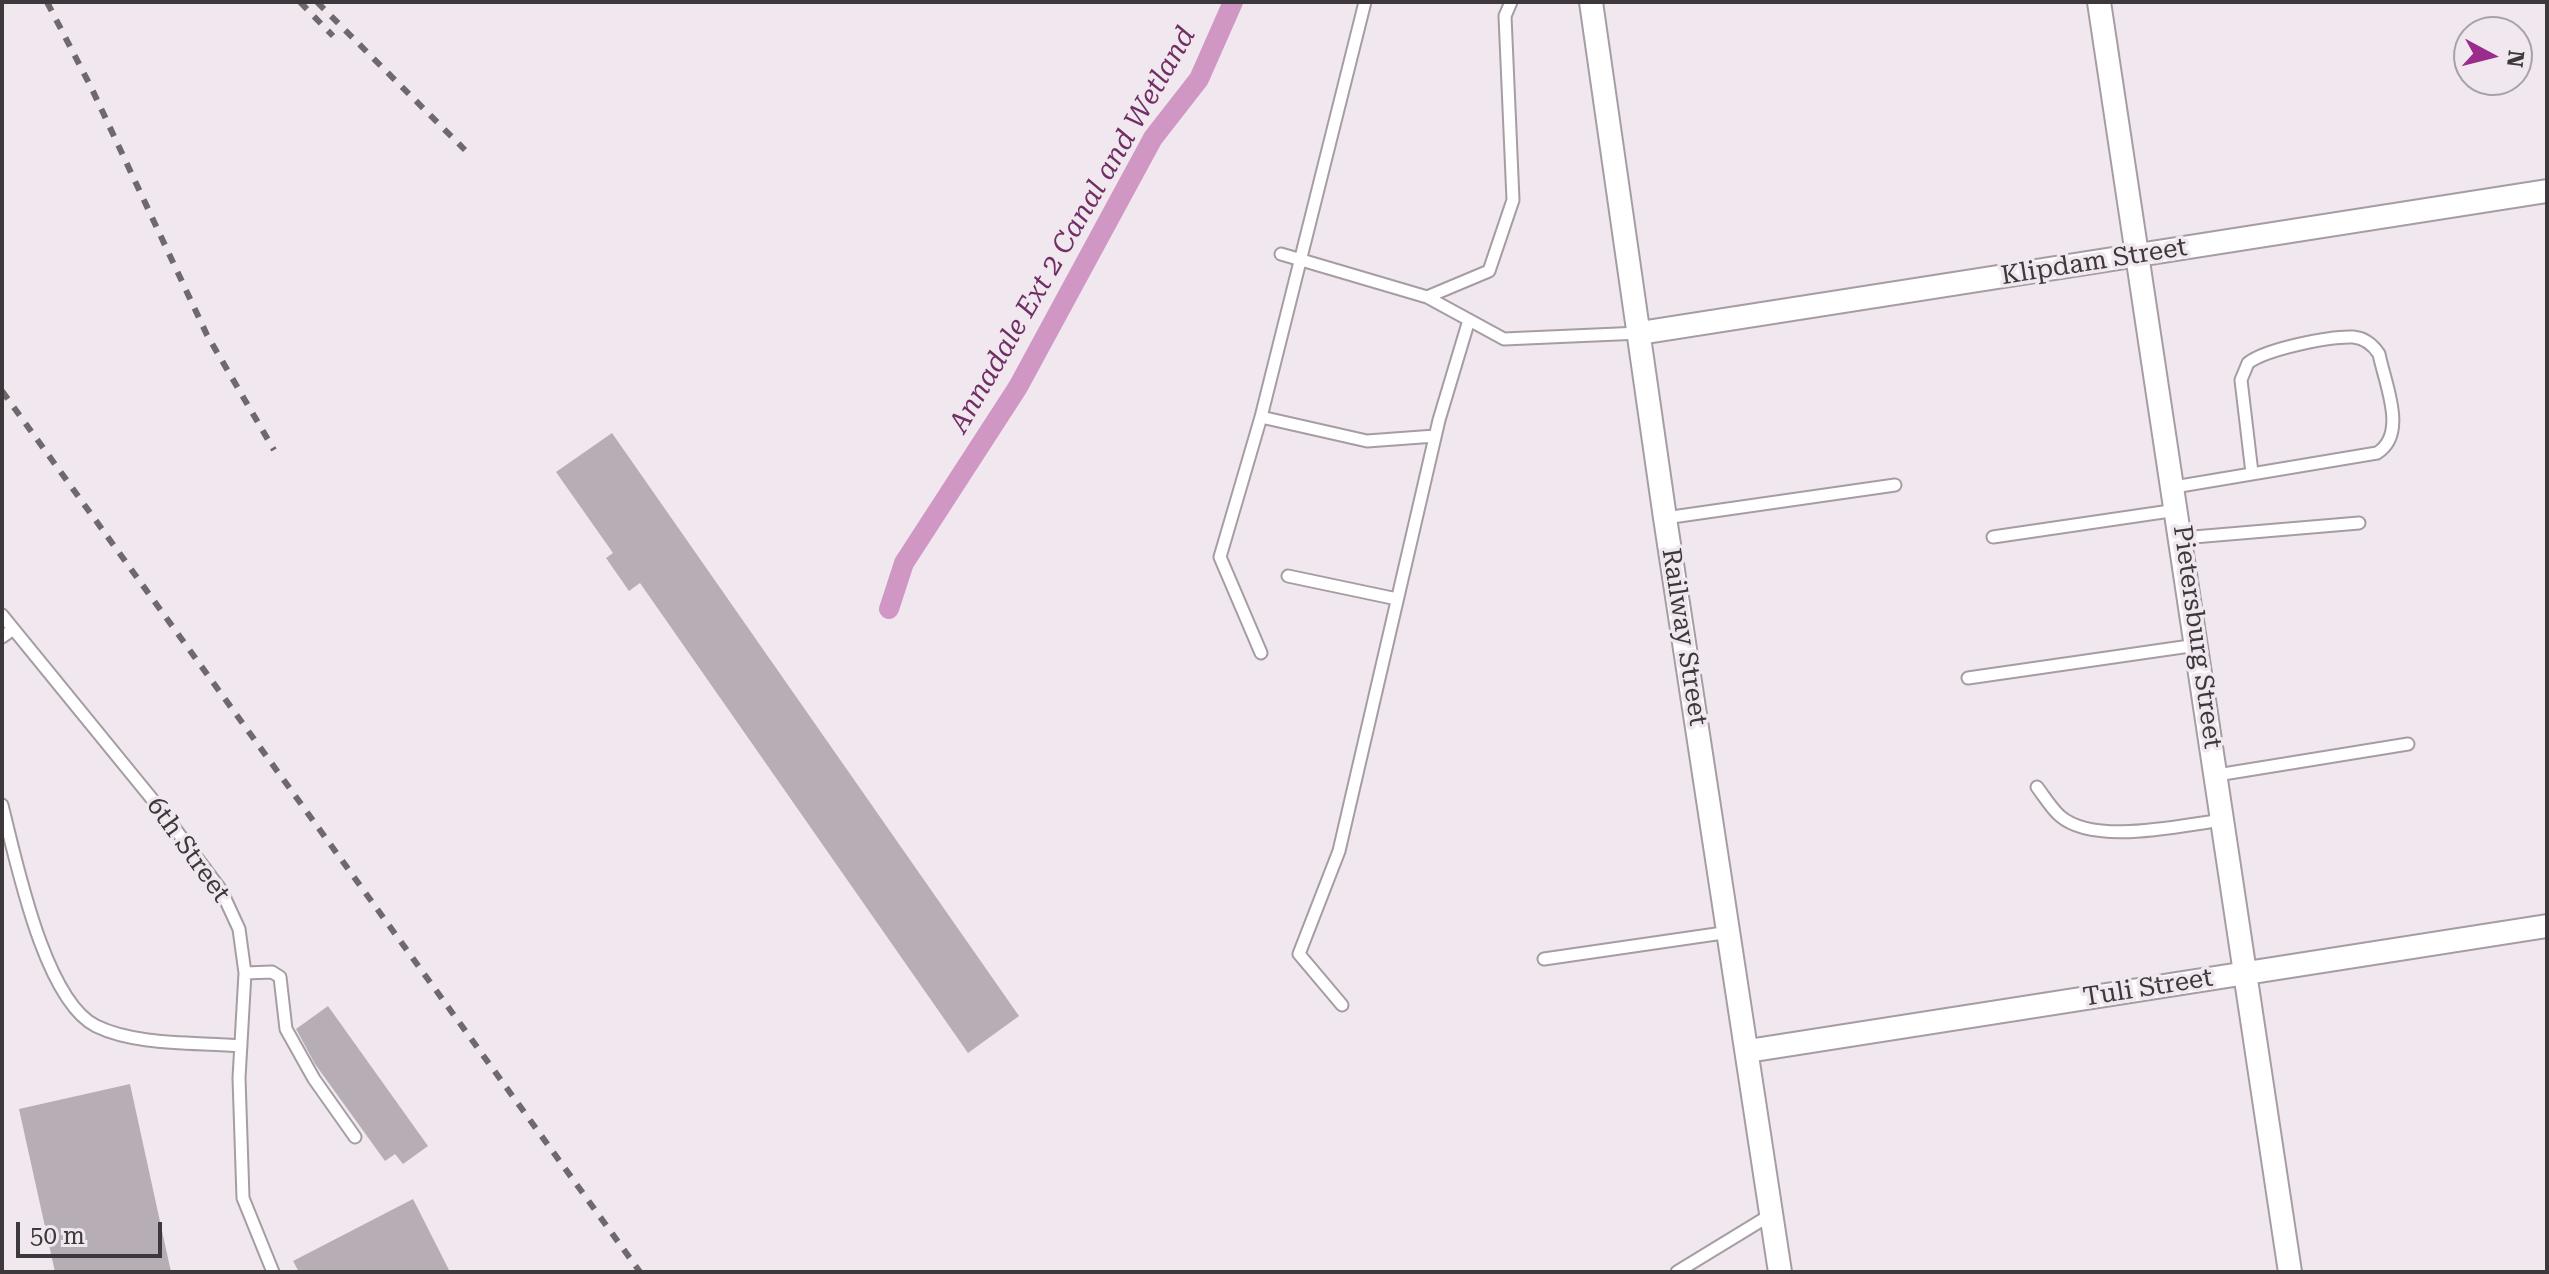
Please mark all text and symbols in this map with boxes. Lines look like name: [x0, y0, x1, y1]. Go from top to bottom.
north arrow: [2453, 16, 2533, 96]
water label: Annadale Ext 2 Canal and Wetland: [943, 21, 1203, 439]
text: N: [2502, 49, 2529, 69]
street label: Klipdam Street: [1999, 232, 2189, 292]
street label: Pietersburg Street: [2166, 523, 2228, 751]
street label: Railway Street: [1655, 546, 1713, 728]
street label: 6th Street: [139, 791, 237, 909]
street label: Tuli Street: [2081, 962, 2215, 1014]
scale bar: [20, 1206, 166, 1256]
text: 50 m: [30, 1222, 85, 1250]

